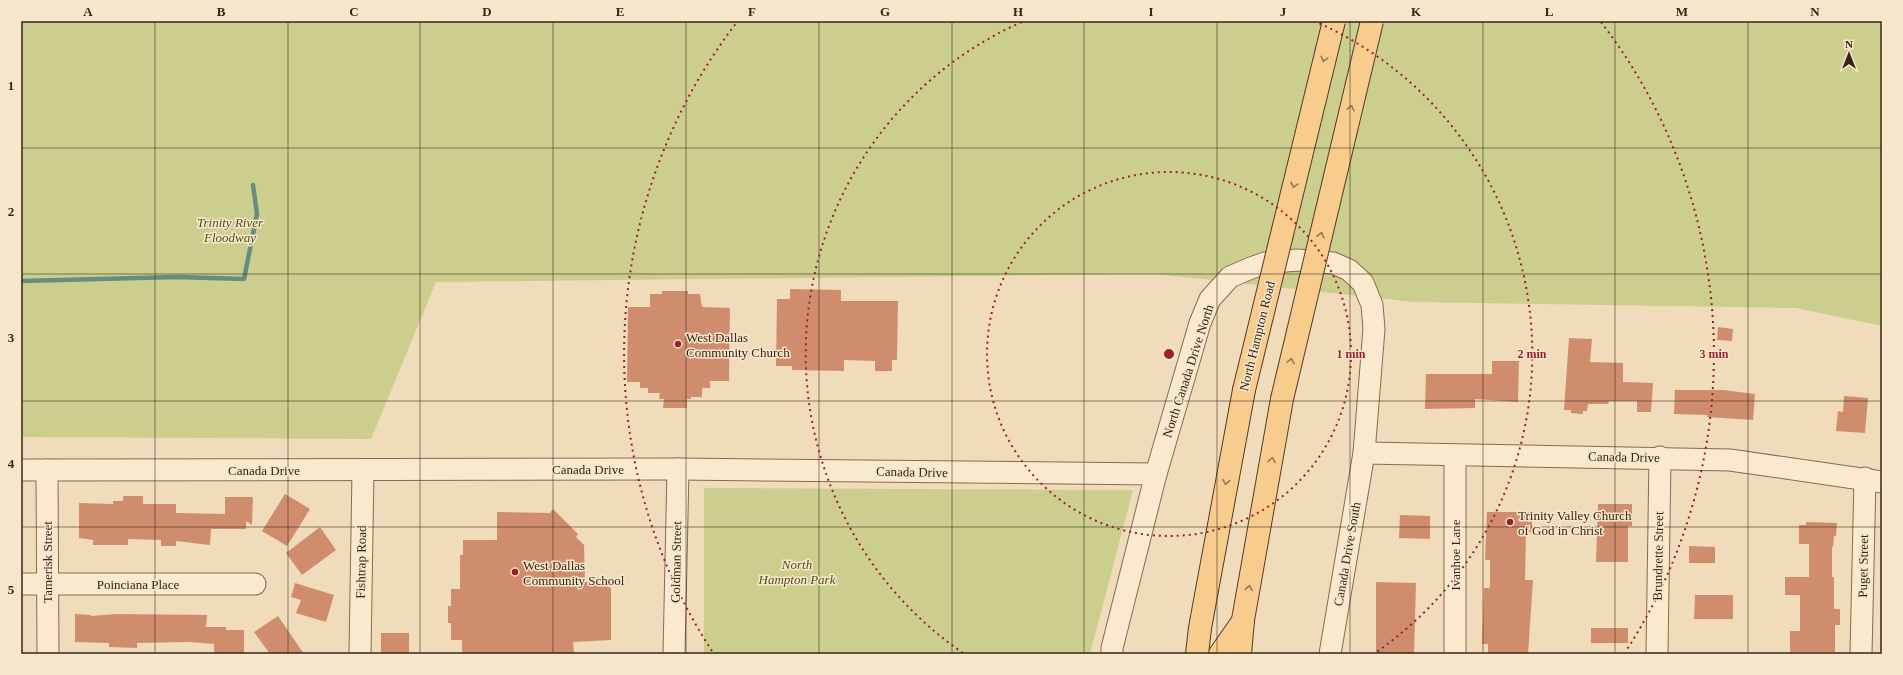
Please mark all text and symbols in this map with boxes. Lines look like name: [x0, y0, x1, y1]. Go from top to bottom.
text: A: [83, 4, 93, 19]
text: B: [217, 4, 226, 19]
text: C: [349, 4, 359, 19]
text: D: [482, 4, 492, 19]
text: E: [616, 4, 624, 19]
text: F: [748, 4, 756, 19]
text: G: [880, 4, 890, 19]
text: H: [1013, 4, 1023, 19]
text: I: [1148, 4, 1154, 19]
text: J: [1280, 4, 1287, 19]
text: K: [1411, 4, 1422, 19]
text: L: [1545, 4, 1554, 19]
text: M: [1676, 4, 1688, 19]
text: N: [1810, 4, 1820, 19]
north arrow: [1829, 34, 1869, 74]
text: N: [1845, 38, 1853, 50]
one-way arrow: [1321, 56, 1329, 62]
text: 1: [8, 78, 14, 93]
one-way arrow: [1347, 105, 1355, 112]
one-way arrow: [1290, 182, 1298, 188]
text: 2: [8, 204, 14, 219]
park label: Trinity River Floodway: [197, 215, 264, 245]
one-way arrow: [1317, 232, 1325, 238]
street label: North Hampton Road: [1236, 279, 1278, 392]
street label: North Canada Drive North: [1159, 302, 1217, 439]
text: 3: [8, 330, 15, 345]
place label: West Dallas Community Church: [686, 330, 790, 360]
marker: West Dallas Community Church: [673, 339, 683, 349]
centre of rings: [1162, 347, 1176, 361]
text: 1 min: [1336, 347, 1366, 361]
text: 2 min: [1517, 347, 1547, 361]
text: 3 min: [1699, 347, 1729, 361]
one-way arrow: [1287, 358, 1295, 365]
street label: Canada Drive: [1588, 449, 1660, 465]
text: 4: [8, 456, 15, 471]
one-way arrow: [1267, 457, 1275, 463]
street label: Canada Drive: [552, 462, 624, 477]
street label: Canada Drive: [228, 463, 300, 478]
street label: Canada Drive: [876, 464, 948, 480]
one-way arrow: [1222, 478, 1231, 485]
street label: Canada Drive South: [1330, 500, 1364, 607]
place label: Trinity Valley Church of God in Christ: [1518, 508, 1632, 538]
street label: Brundrette Street: [1650, 511, 1666, 601]
marker: Trinity Valley Church of God in Christ: [1505, 517, 1515, 527]
street label: Ivanhoe Lane: [1448, 519, 1463, 591]
street label: Tamerisk Street: [40, 521, 55, 603]
street label: Goldman Street: [668, 521, 684, 603]
street label: Fishtrap Road: [353, 525, 369, 599]
street label: Puget Street: [1855, 534, 1871, 598]
park label: North Hampton Park: [758, 557, 836, 587]
place label: West Dallas Community School: [523, 558, 625, 588]
marker: West Dallas Community School: [510, 567, 520, 577]
street label: Poinciana Place: [97, 577, 180, 592]
text: 5: [8, 582, 15, 597]
one-way arrow: [1244, 585, 1253, 591]

